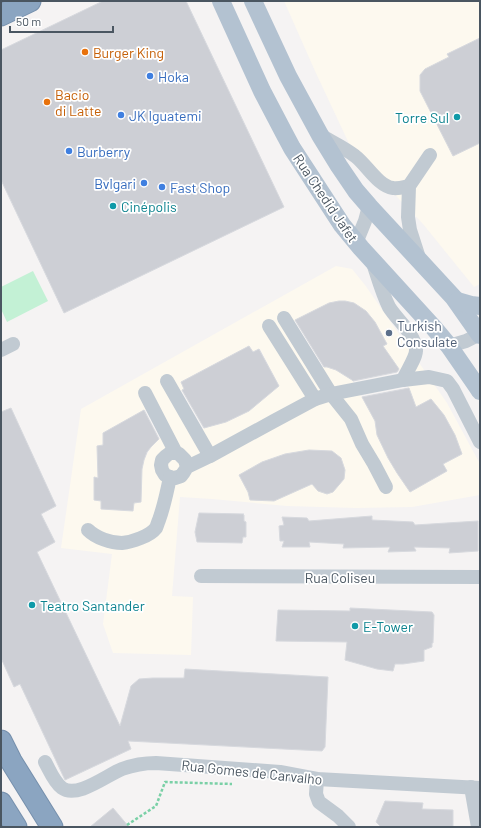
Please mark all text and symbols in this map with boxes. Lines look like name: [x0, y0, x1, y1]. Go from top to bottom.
scale bar: [10, 8, 113, 34]
text: 50 m: [16, 14, 41, 28]
place label: Burger King: [93, 44, 164, 61]
marker: Burger King: [80, 47, 90, 57]
place label: Hoka: [158, 68, 189, 85]
marker: Hoka: [145, 71, 155, 81]
place label: Bacio di Latte: [55, 86, 102, 119]
marker: Bacio di Latte: [42, 97, 52, 107]
place label: JK Iguatemi: [129, 107, 202, 124]
place label: Torre Sul: [395, 109, 449, 126]
marker: JK Iguatemi: [116, 110, 126, 120]
marker: Torre Sul: [452, 112, 462, 122]
place label: Burberry: [77, 143, 131, 160]
marker: Burberry: [64, 146, 74, 156]
street label: Rua Chedid Jafet: [290, 151, 362, 245]
place label: Bvlgari: [94, 175, 136, 192]
marker: Bvlgari: [139, 178, 149, 188]
place label: Fast Shop: [170, 179, 230, 196]
marker: Fast Shop: [157, 182, 167, 192]
place label: Cinépolis: [121, 198, 177, 215]
marker: Cinépolis: [108, 201, 118, 211]
place label: Turkish Consulate: [397, 317, 458, 350]
marker: Turkish Consulate: [384, 328, 394, 338]
street label: Rua Coliseu: [305, 569, 375, 586]
place label: Teatro Santander: [40, 597, 145, 614]
marker: Teatro Santander: [27, 600, 37, 610]
place label: E-Tower: [363, 618, 413, 635]
marker: E-Tower: [350, 621, 360, 631]
street label: Rua Gomes de Carvalho: [181, 756, 323, 788]

